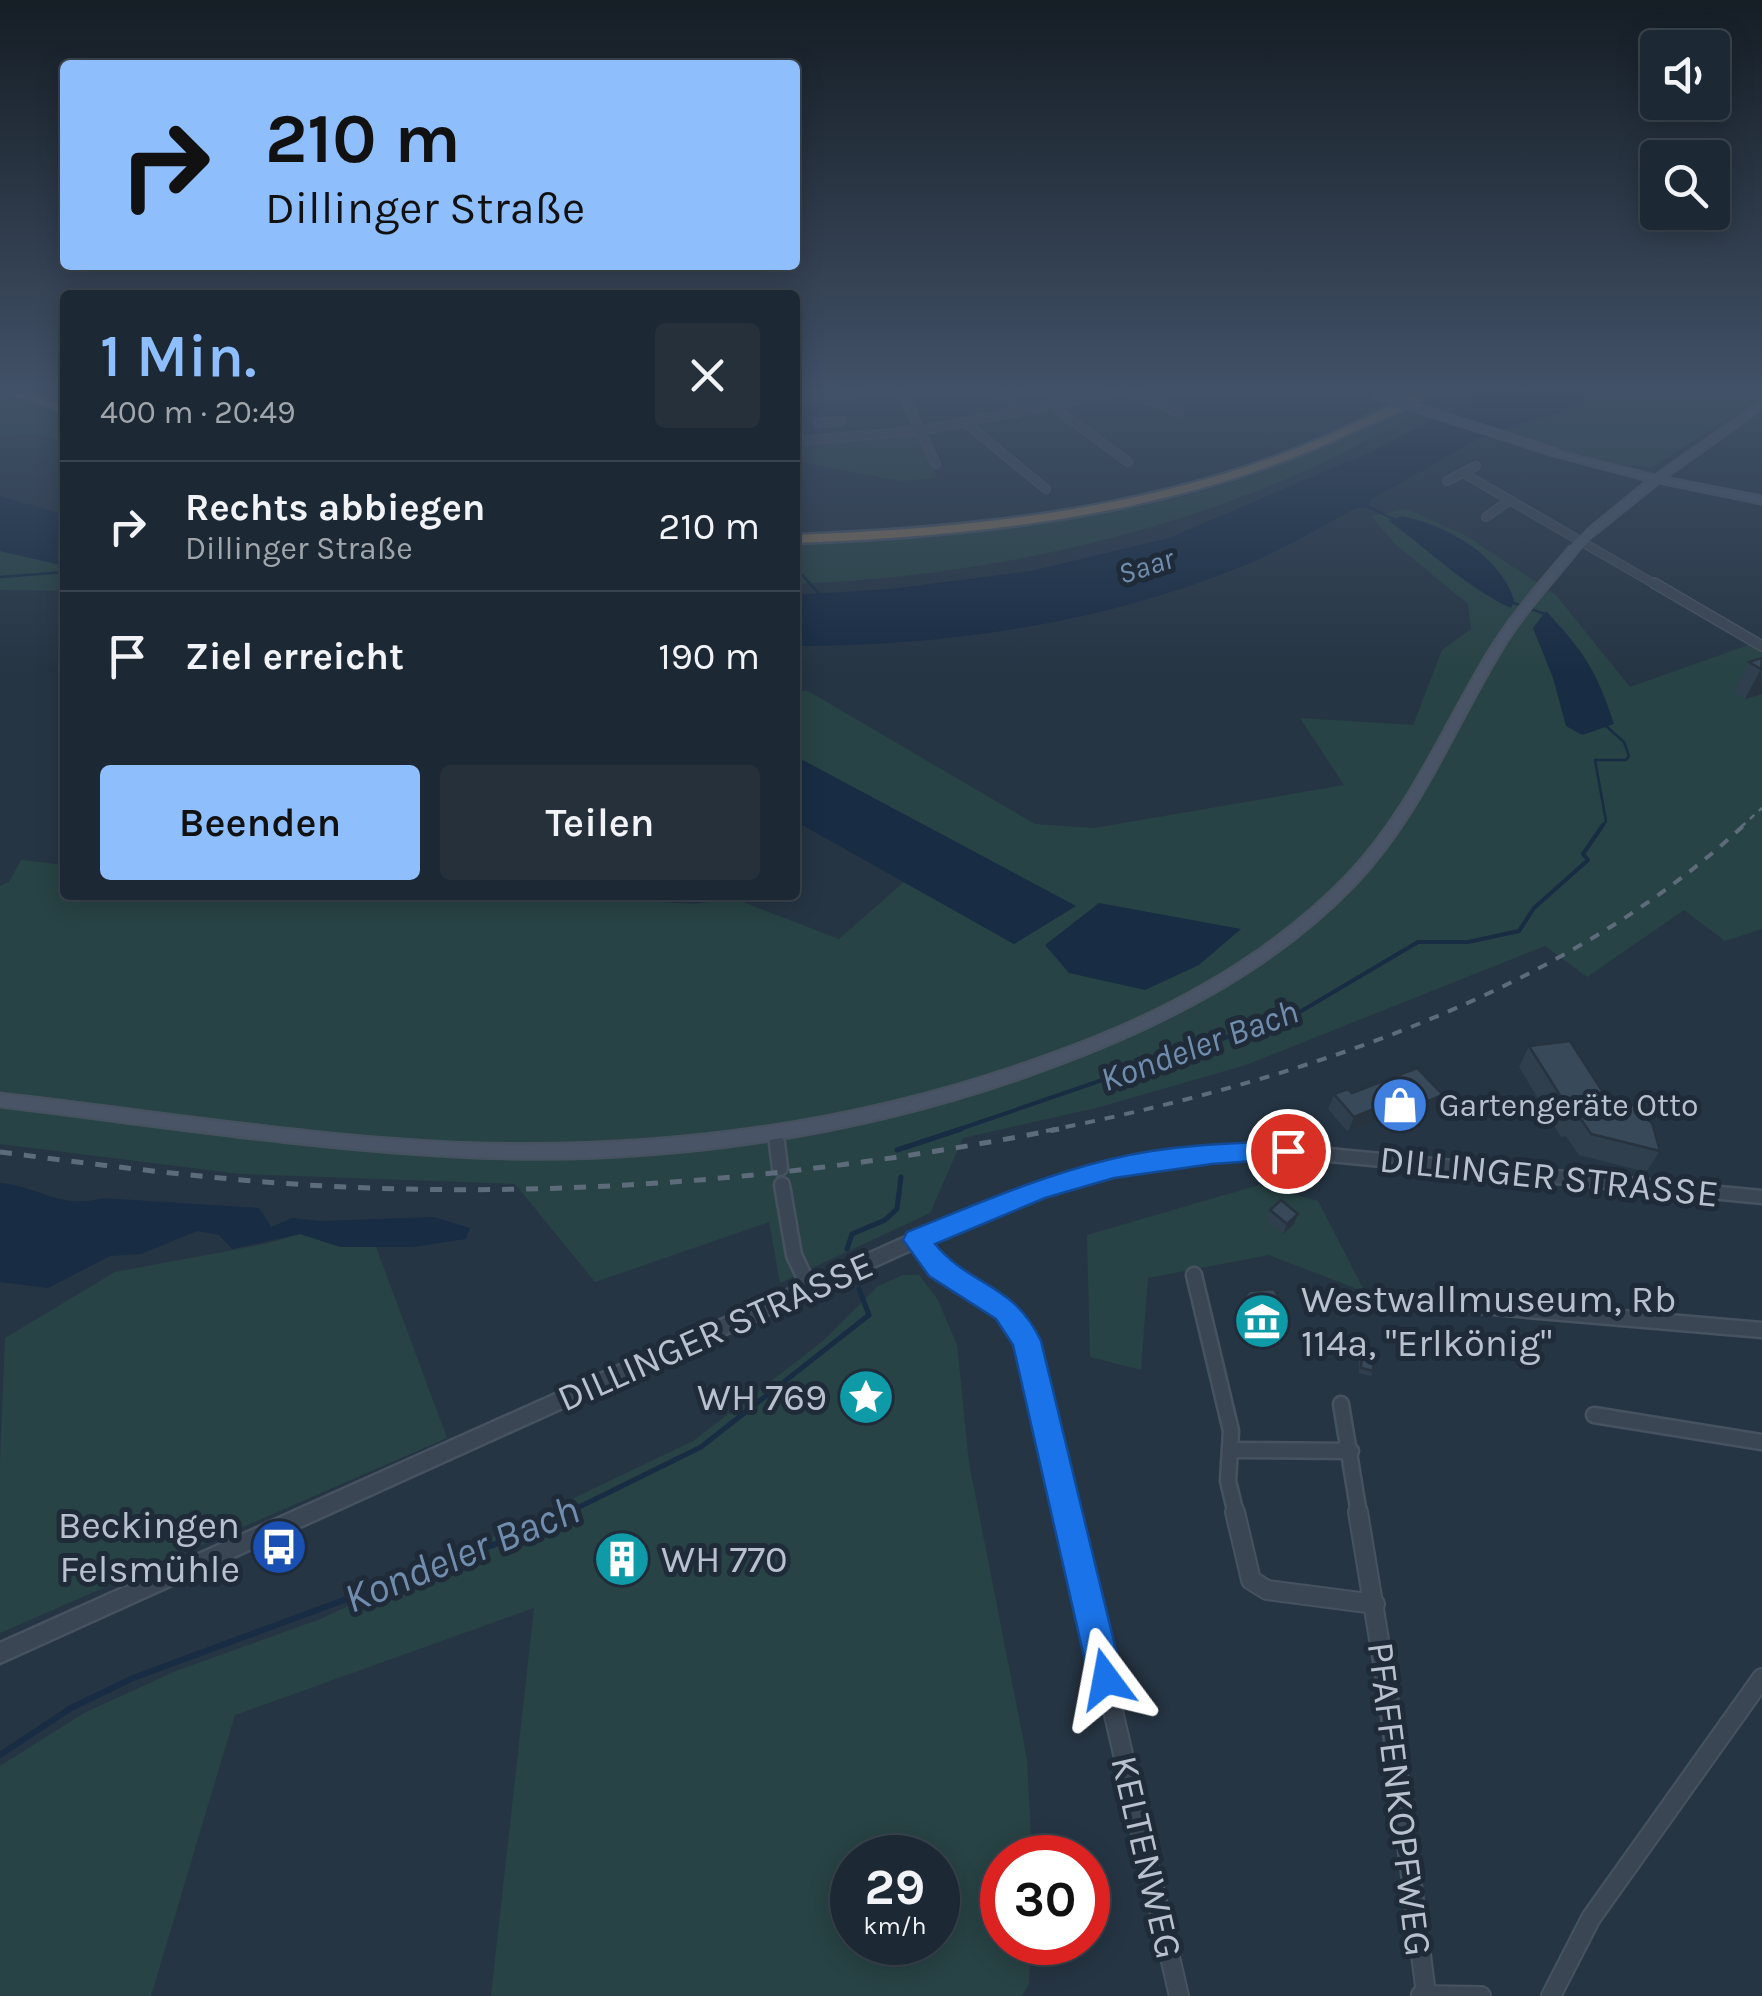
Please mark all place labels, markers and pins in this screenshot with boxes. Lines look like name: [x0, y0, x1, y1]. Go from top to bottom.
shop icon: Gartengeräte Otto: [1370, 1075, 1430, 1135]
place label: Gartengeräte Otto: [1439, 1087, 1699, 1124]
pin: [1246, 1109, 1331, 1194]
place label: Westwallmuseum, Rb 114a, "Erlkönig": [1301, 1277, 1677, 1366]
museum icon: Westwallmuseum, Rb 114a, "Erlkönig": [1232, 1291, 1292, 1351]
place icon: WH 769: [836, 1367, 896, 1427]
place label: WH 769: [697, 1375, 827, 1420]
place label: Beckingen Felsmühle: [58, 1503, 240, 1592]
bus stop icon: Beckingen Felsmühle: [249, 1517, 309, 1577]
building icon: WH 770: [592, 1529, 652, 1589]
place label: WH 770: [661, 1537, 788, 1582]

